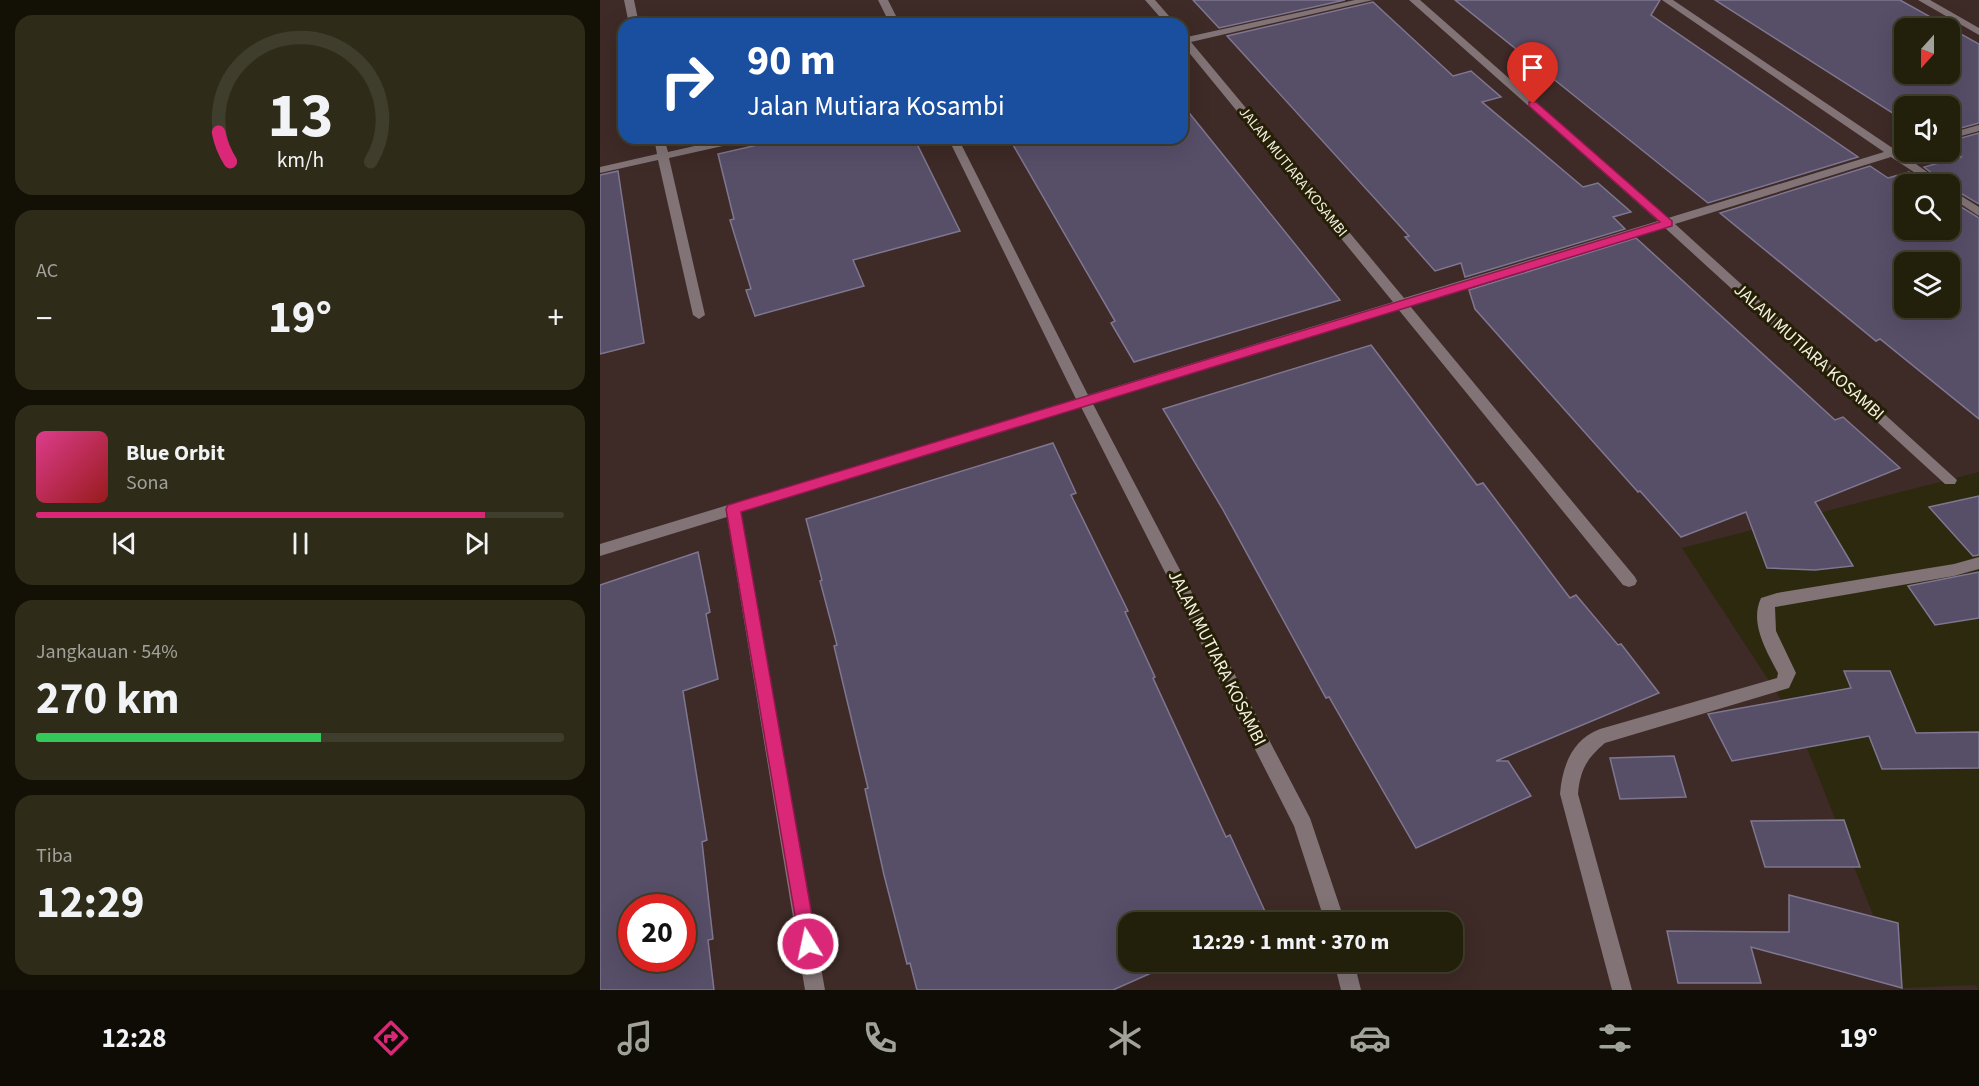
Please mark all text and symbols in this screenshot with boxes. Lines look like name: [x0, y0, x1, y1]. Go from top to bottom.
north arrow: [1894, 18, 1960, 84]
map controls: [1894, 18, 1960, 318]
text: 90 m: [747, 31, 836, 91]
icon: right: [648, 42, 726, 120]
pin: [1507, 42, 1558, 104]
icon: arrive: [1516, 51, 1549, 84]
text: 13: [267, 72, 333, 161]
text: Jalan Mutiara Kosambi: [747, 87, 1005, 126]
button: sound: [1894, 96, 1960, 162]
street label: JALAN MUTIARA KOSAMBI: [1234, 102, 1352, 242]
text: km/h: [276, 145, 324, 176]
button: search: [1894, 174, 1960, 240]
button: layers: [1894, 252, 1960, 318]
text: AC: [36, 257, 58, 285]
street label: JALAN MUTIARA KOSAMBI: [1728, 278, 1890, 426]
text: 19°: [268, 286, 332, 350]
text: −: [36, 295, 52, 342]
text: +: [548, 295, 564, 342]
text: Blue Orbit: [126, 437, 225, 469]
text: Sona: [126, 469, 169, 497]
icon: previous: [108, 527, 141, 560]
icon: pause: [284, 527, 317, 560]
icon: next: [460, 527, 493, 560]
street label: JALAN MUTIARA KOSAMBI: [1162, 566, 1272, 750]
text: Jangkauan · 54%: [36, 638, 178, 666]
text: 270 km: [36, 667, 180, 731]
text: Tiba: [36, 842, 73, 870]
text: 12:29: [36, 871, 145, 935]
speed limit sign: 20: [618, 894, 696, 972]
position arrow: [776, 912, 840, 976]
text: 12:29 · 1 mnt · 370 m: [1192, 926, 1389, 958]
icon: directions: [370, 1017, 412, 1059]
icon: music: [614, 1017, 656, 1059]
icon: phone: [859, 1017, 901, 1059]
icon: climate: [1104, 1017, 1146, 1059]
icon: car: [1349, 1017, 1391, 1059]
icon: filters: [1594, 1017, 1636, 1059]
text: 12:28: [101, 1019, 167, 1058]
text: 19°: [1839, 1019, 1878, 1058]

